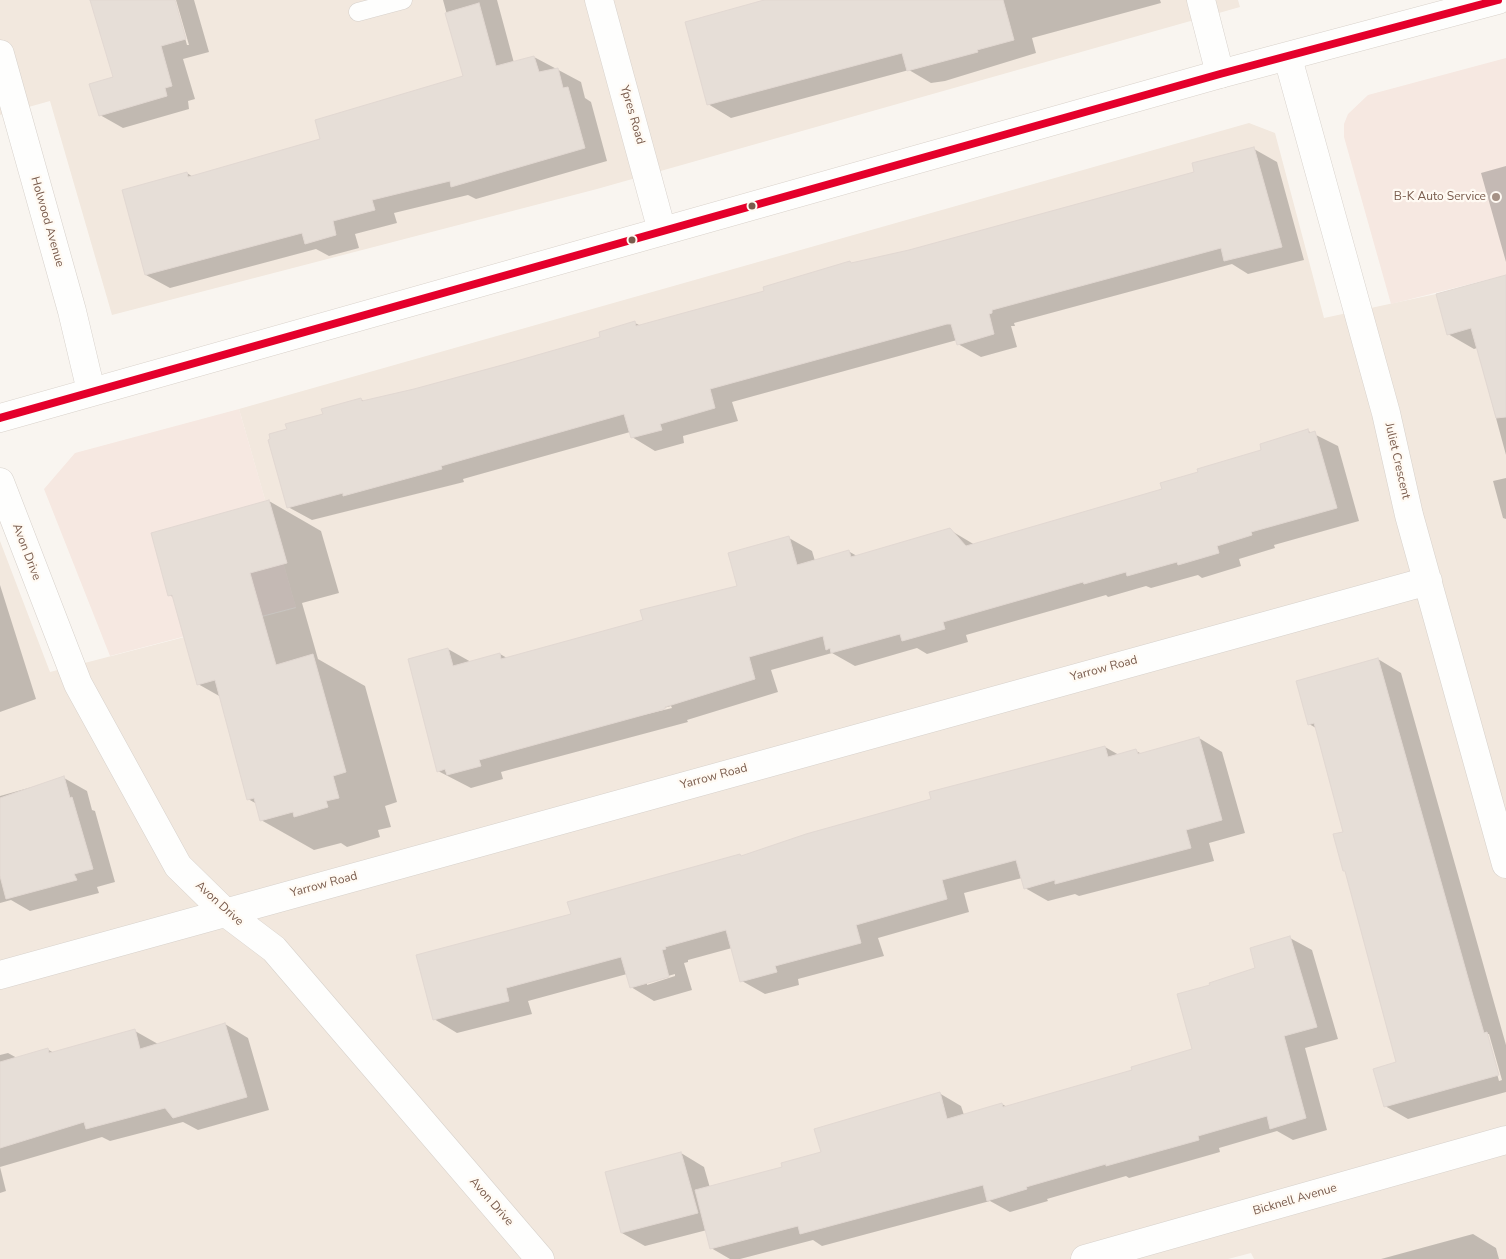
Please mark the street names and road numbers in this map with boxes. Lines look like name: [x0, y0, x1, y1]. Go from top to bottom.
street label: Ypres Road: [617, 84, 647, 146]
street label: Holwood Avenue: [27, 175, 67, 269]
street label: Juliet Crescent: [1381, 421, 1413, 501]
street label: Avon Drive: [9, 522, 43, 582]
street label: Yarrow Road: [1069, 653, 1139, 685]
street label: Yarrow Road: [679, 761, 749, 793]
street label: Yarrow Road: [289, 869, 359, 901]
street label: Avon Drive: [192, 879, 246, 929]
street label: Avon Drive: [466, 1175, 516, 1229]
street label: Bicknell Avenue: [1251, 1181, 1339, 1219]

